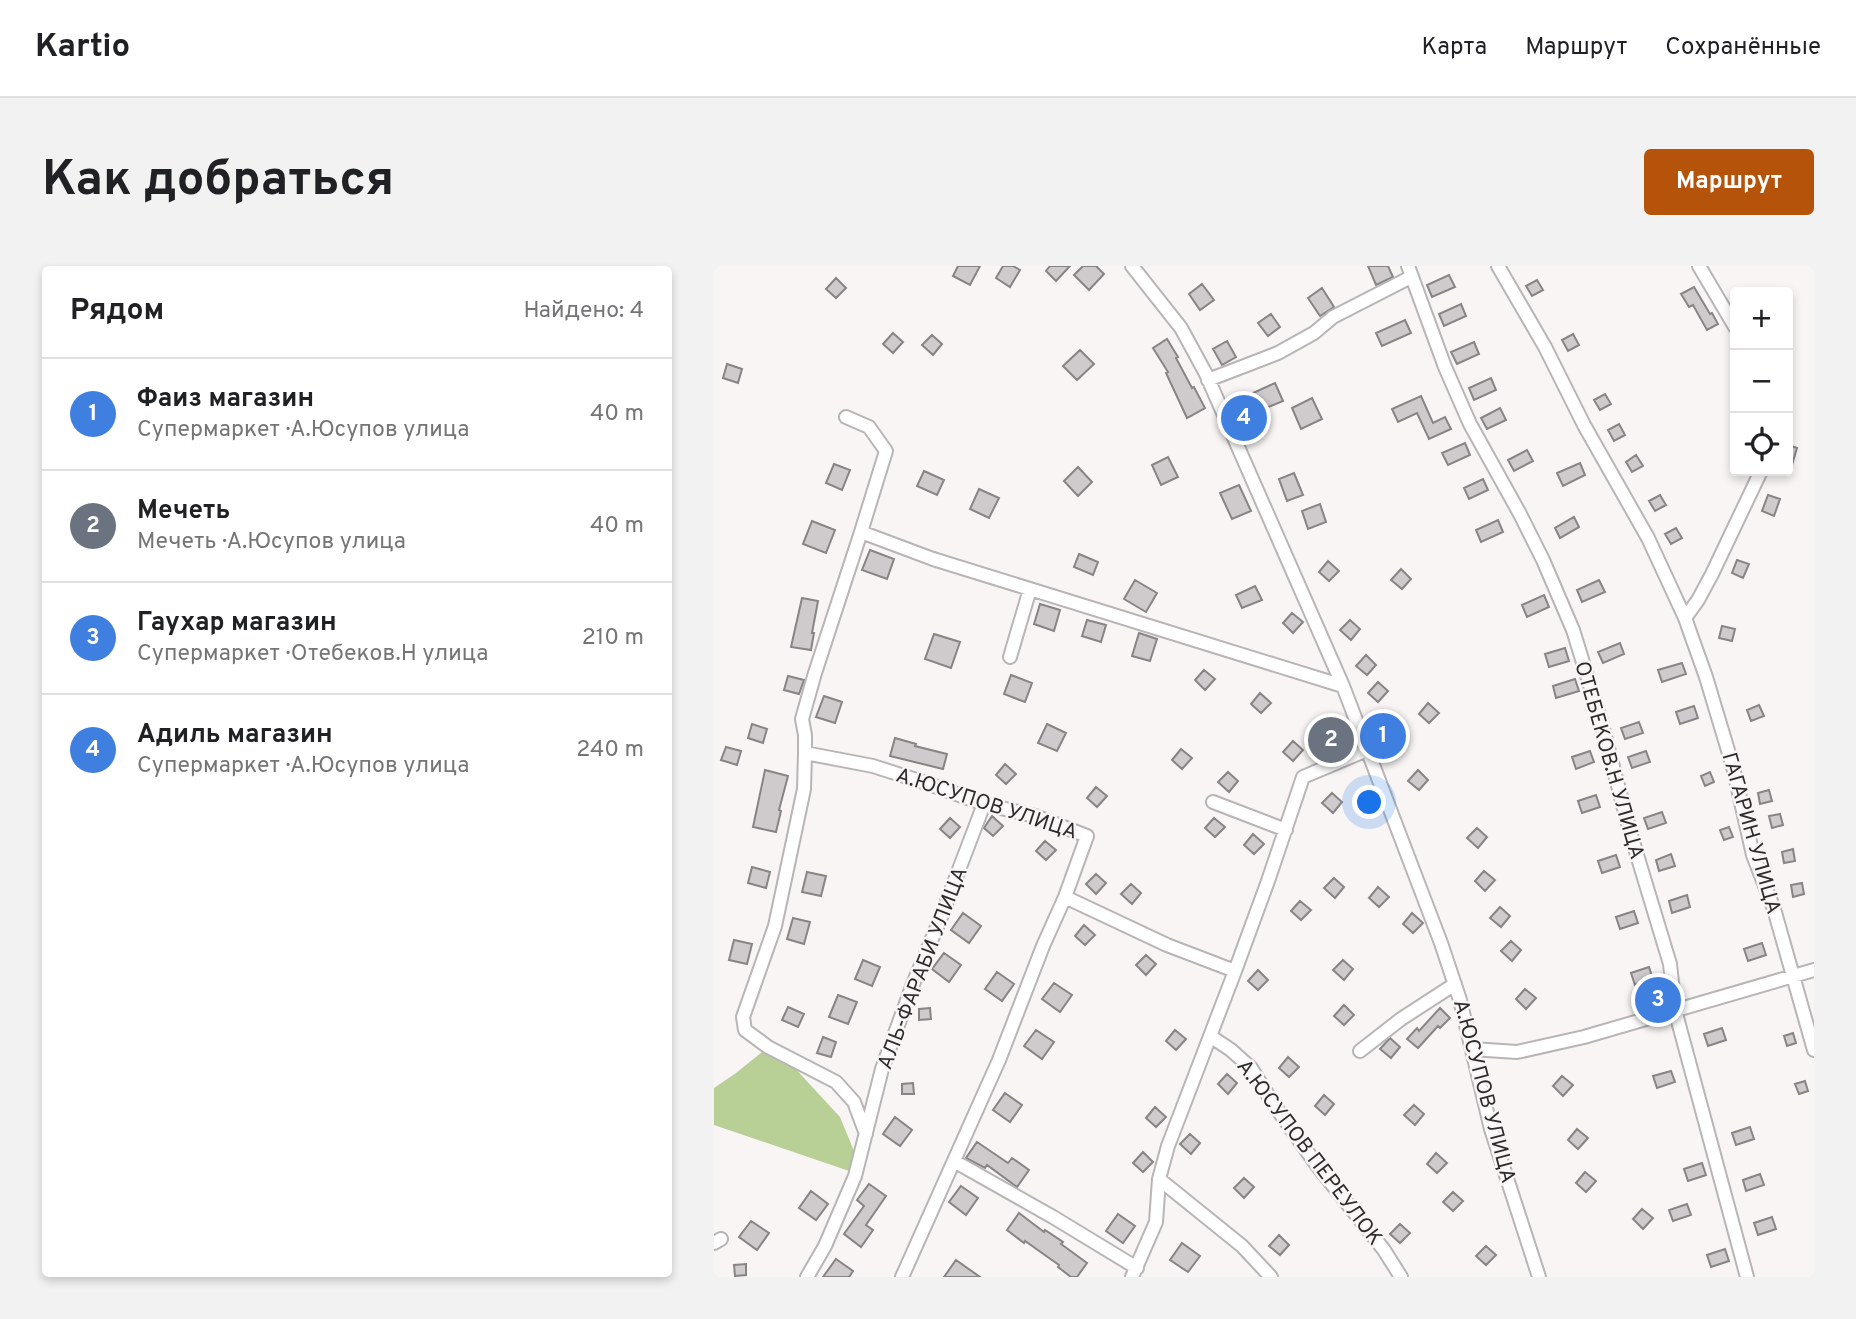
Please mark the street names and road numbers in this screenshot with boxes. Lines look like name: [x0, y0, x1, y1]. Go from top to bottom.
street label: ОТЕБЕКОВ.Н УЛИЦА: [1567, 658, 1650, 863]
street label: ГАГАРИН УЛИЦА: [1715, 749, 1787, 917]
street label: А.ЮСУПОВ УЛИЦА: [892, 762, 1081, 847]
street label: АЛЬ-ФАРАБИ УЛИЦА: [872, 863, 975, 1074]
street label: А.ЮСУПОВ УЛИЦА: [1446, 996, 1521, 1186]
street label: А.ЮСУПОВ ПЕРЕУЛОК: [1230, 1054, 1388, 1251]

